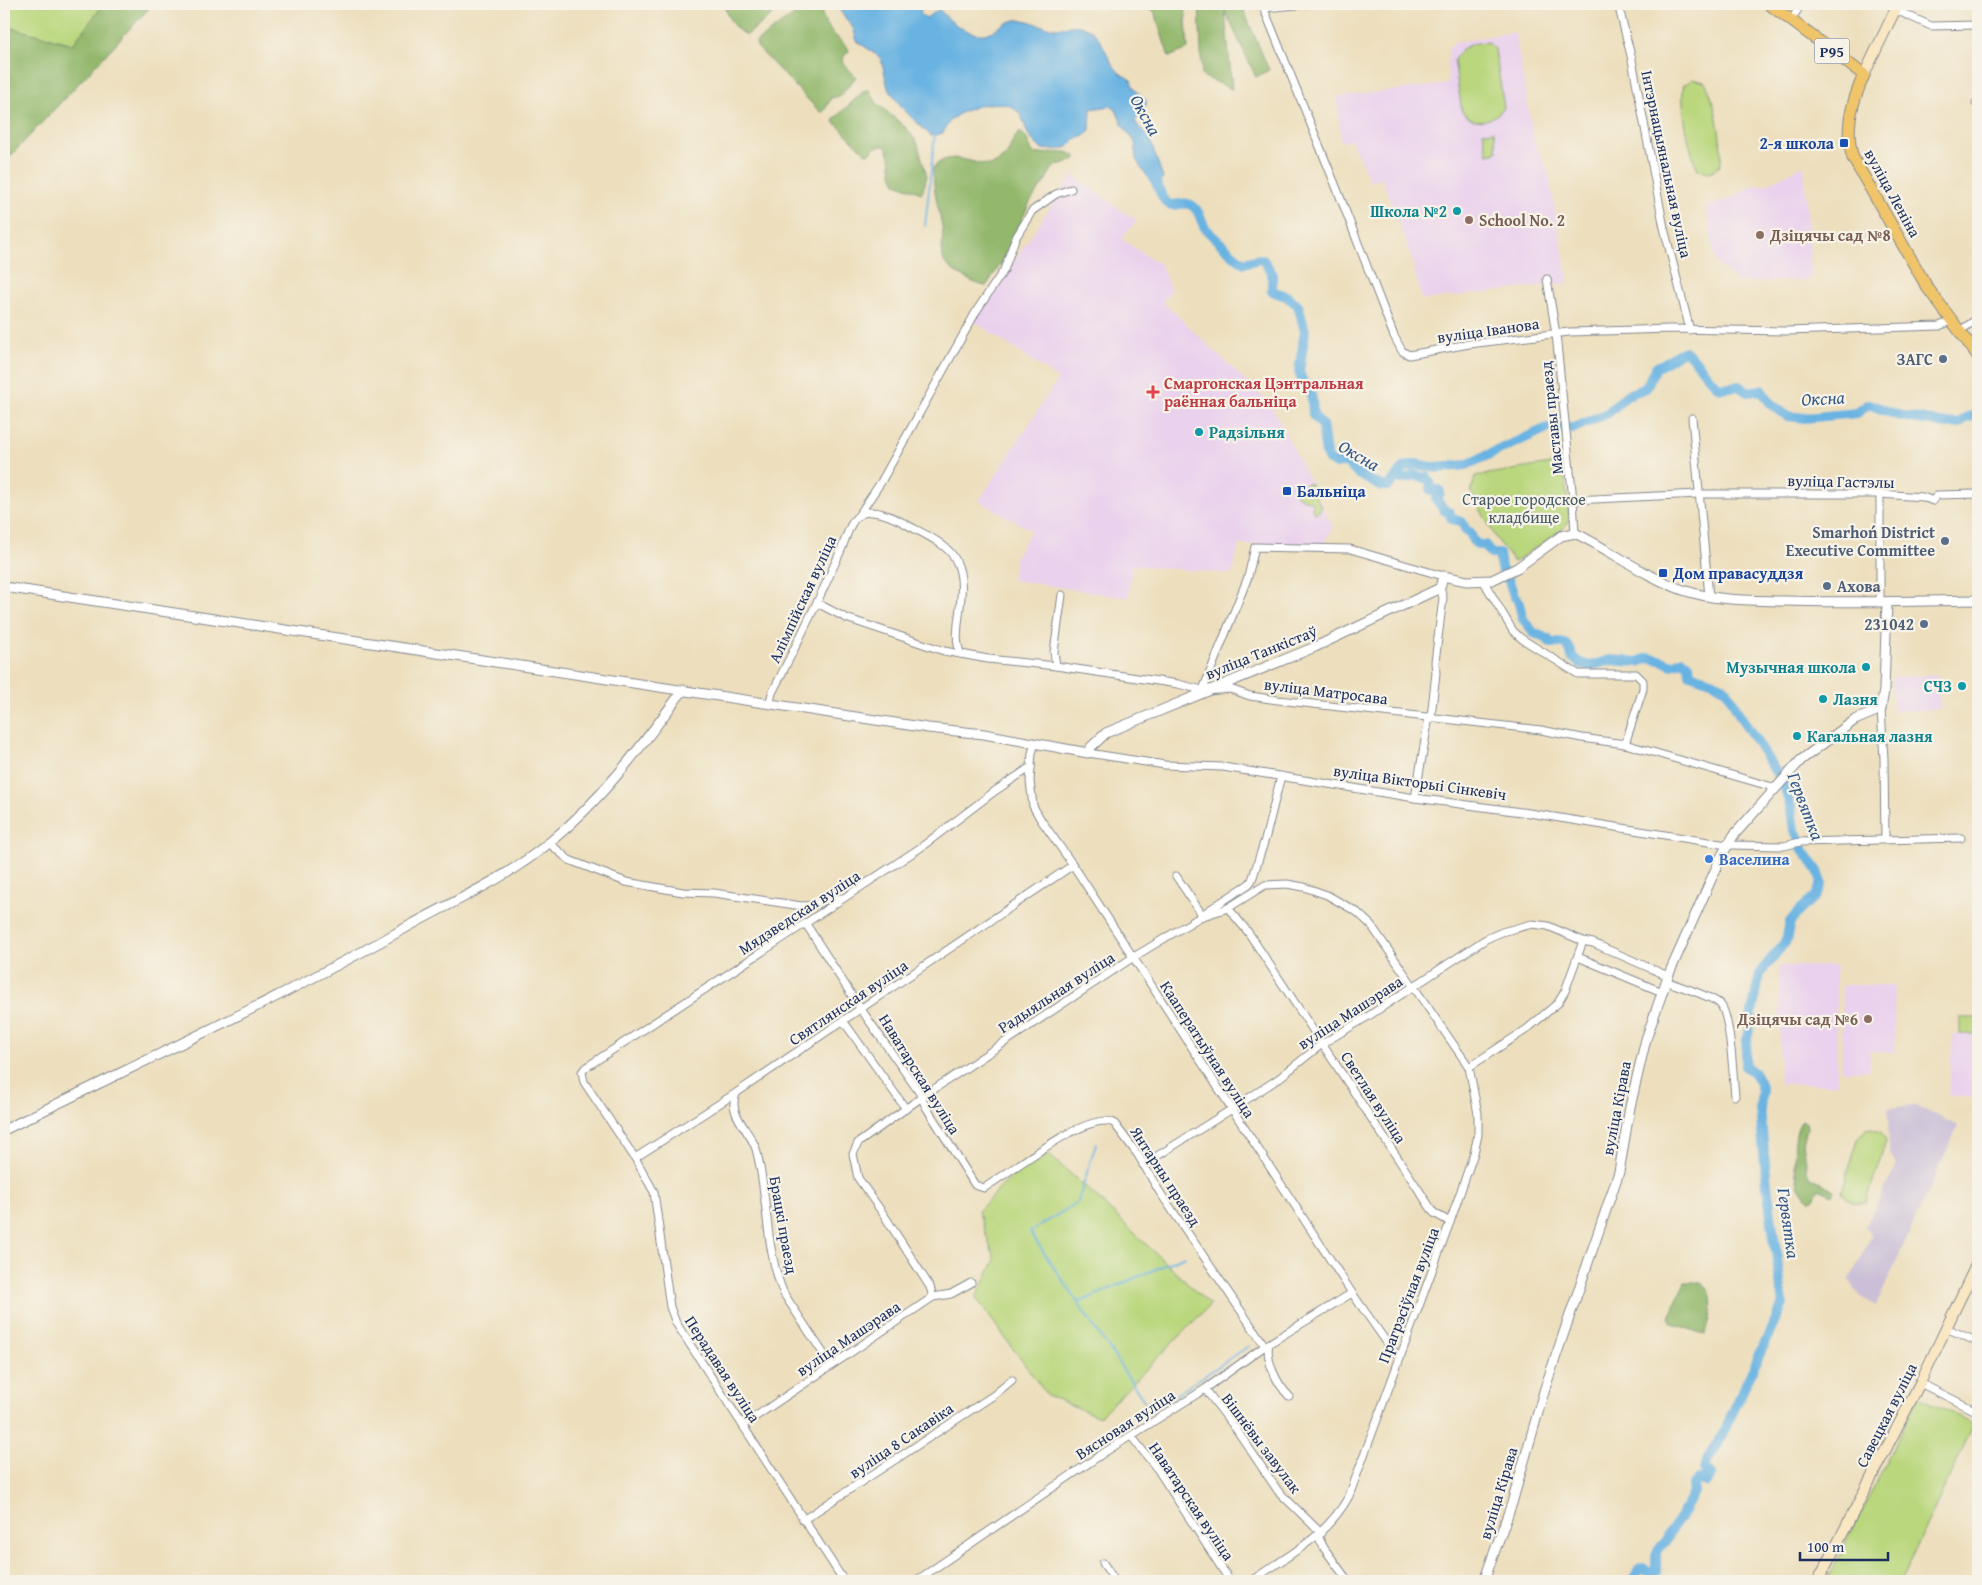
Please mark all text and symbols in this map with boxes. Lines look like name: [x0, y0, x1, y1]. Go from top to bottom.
road number: Р95: [1814, 38, 1850, 64]
street label: Інтэрнацыянальная вуліца: [1635, 68, 1699, 260]
water label: Оксна: [1124, 89, 1169, 141]
place label: 2-я школа: [1760, 131, 1835, 155]
marker: 2-я школа: [1838, 137, 1850, 149]
street label: вуліца Леніна: [1859, 144, 1927, 242]
place label: Школа №2: [1370, 199, 1447, 223]
marker: Школа №2: [1451, 205, 1463, 217]
place label: School No. 2: [1479, 208, 1565, 232]
marker: School No. 2: [1463, 214, 1475, 226]
place label: Дзіцячы сад №8: [1769, 223, 1891, 247]
marker: Дзіцячы сад №8: [1754, 229, 1766, 241]
street label: вуліца Іванова: [1435, 311, 1541, 349]
place label: ЗАГС: [1897, 347, 1933, 371]
marker: ЗАГС: [1937, 353, 1949, 365]
street label: Маставы праезд: [1533, 360, 1569, 476]
place label: Смаргонская Цэнтральная раённая бальніца: [1164, 371, 1364, 413]
water label: Оксна: [1801, 383, 1846, 413]
marker: Смаргонская Цэнтральная раённая бальніца: [1146, 385, 1160, 399]
place label: Радзільня: [1209, 420, 1285, 444]
marker: Радзільня: [1193, 426, 1205, 438]
water label: Оксна: [1333, 432, 1385, 478]
street label: вуліца Гастэлы: [1787, 468, 1895, 494]
place label: Бальніца: [1297, 479, 1367, 503]
marker: Бальніца: [1281, 485, 1293, 497]
park label: Старое городское кладбище: [1462, 487, 1586, 529]
place label: Smarhoń District Executive Committee: [1786, 520, 1935, 562]
street label: Алімпійская вуліца: [762, 531, 842, 667]
marker: Smarhoń District Executive Committee: [1939, 535, 1951, 547]
place label: Дом правасуддзя: [1672, 561, 1804, 585]
marker: Дом правасуддзя: [1657, 567, 1669, 579]
place label: Ахова: [1837, 574, 1882, 598]
marker: Ахова: [1821, 580, 1833, 592]
place label: 231042: [1864, 612, 1914, 636]
marker: 231042: [1918, 618, 1930, 630]
street label: вуліца Танкістаў: [1201, 619, 1321, 685]
place label: Музычная школа: [1726, 655, 1857, 679]
marker: Музычная школа: [1860, 661, 1872, 673]
street label: вуліца Матросава: [1263, 672, 1390, 711]
place label: СЧЗ: [1924, 674, 1952, 698]
marker: СЧЗ: [1956, 680, 1968, 692]
place label: Лазня: [1833, 687, 1878, 711]
marker: Лазня: [1817, 693, 1829, 705]
place label: Кагальная лазня: [1807, 724, 1933, 748]
marker: Кагальная лазня: [1791, 730, 1803, 742]
street label: вуліца Вікторыі Сінкевіч: [1332, 758, 1508, 806]
water label: Гервятка: [1780, 767, 1832, 845]
place label: Васелина: [1719, 847, 1791, 871]
marker: Васелина: [1703, 853, 1715, 865]
street label: Мядзведская вуліца: [733, 863, 865, 960]
street label: Радыяльная вуліца: [993, 945, 1119, 1039]
street label: Святлянская вуліца: [784, 953, 913, 1051]
street label: вуліца Машэрава: [1293, 969, 1408, 1055]
street label: Кааператыўная вуліца: [1155, 976, 1262, 1123]
place label: Дзіцячы сад №6: [1736, 1007, 1858, 1031]
street label: Наватарская вуліца: [873, 1009, 967, 1139]
marker: Дзіцячы сад №6: [1862, 1013, 1874, 1025]
street label: Светлая вуліца: [1335, 1046, 1413, 1148]
street label: вуліца Кірава: [1595, 1058, 1637, 1157]
street label: Янтарны праезд: [1124, 1120, 1208, 1231]
street label: Брацкі праезд: [764, 1174, 804, 1276]
water label: Гервятка: [1771, 1185, 1807, 1261]
street label: Прагрэсіўная вуліца: [1371, 1223, 1445, 1366]
street label: вуліца Машэрава: [791, 1294, 905, 1382]
street label: Перадавая вуліца: [679, 1311, 767, 1428]
street label: Савецкая вуліца: [1849, 1358, 1923, 1471]
street label: Вясновая вуліца: [1070, 1382, 1180, 1465]
street label: Вішнёвы завулак: [1216, 1388, 1308, 1499]
street label: вуліца 8 Сакавіка: [844, 1396, 958, 1484]
street label: Наватарская вуліца: [1143, 1437, 1241, 1565]
street label: вуліца Кірава: [1473, 1443, 1524, 1542]
scale bar: [1800, 1530, 1887, 1562]
text: 100 m: [1807, 1536, 1845, 1557]

